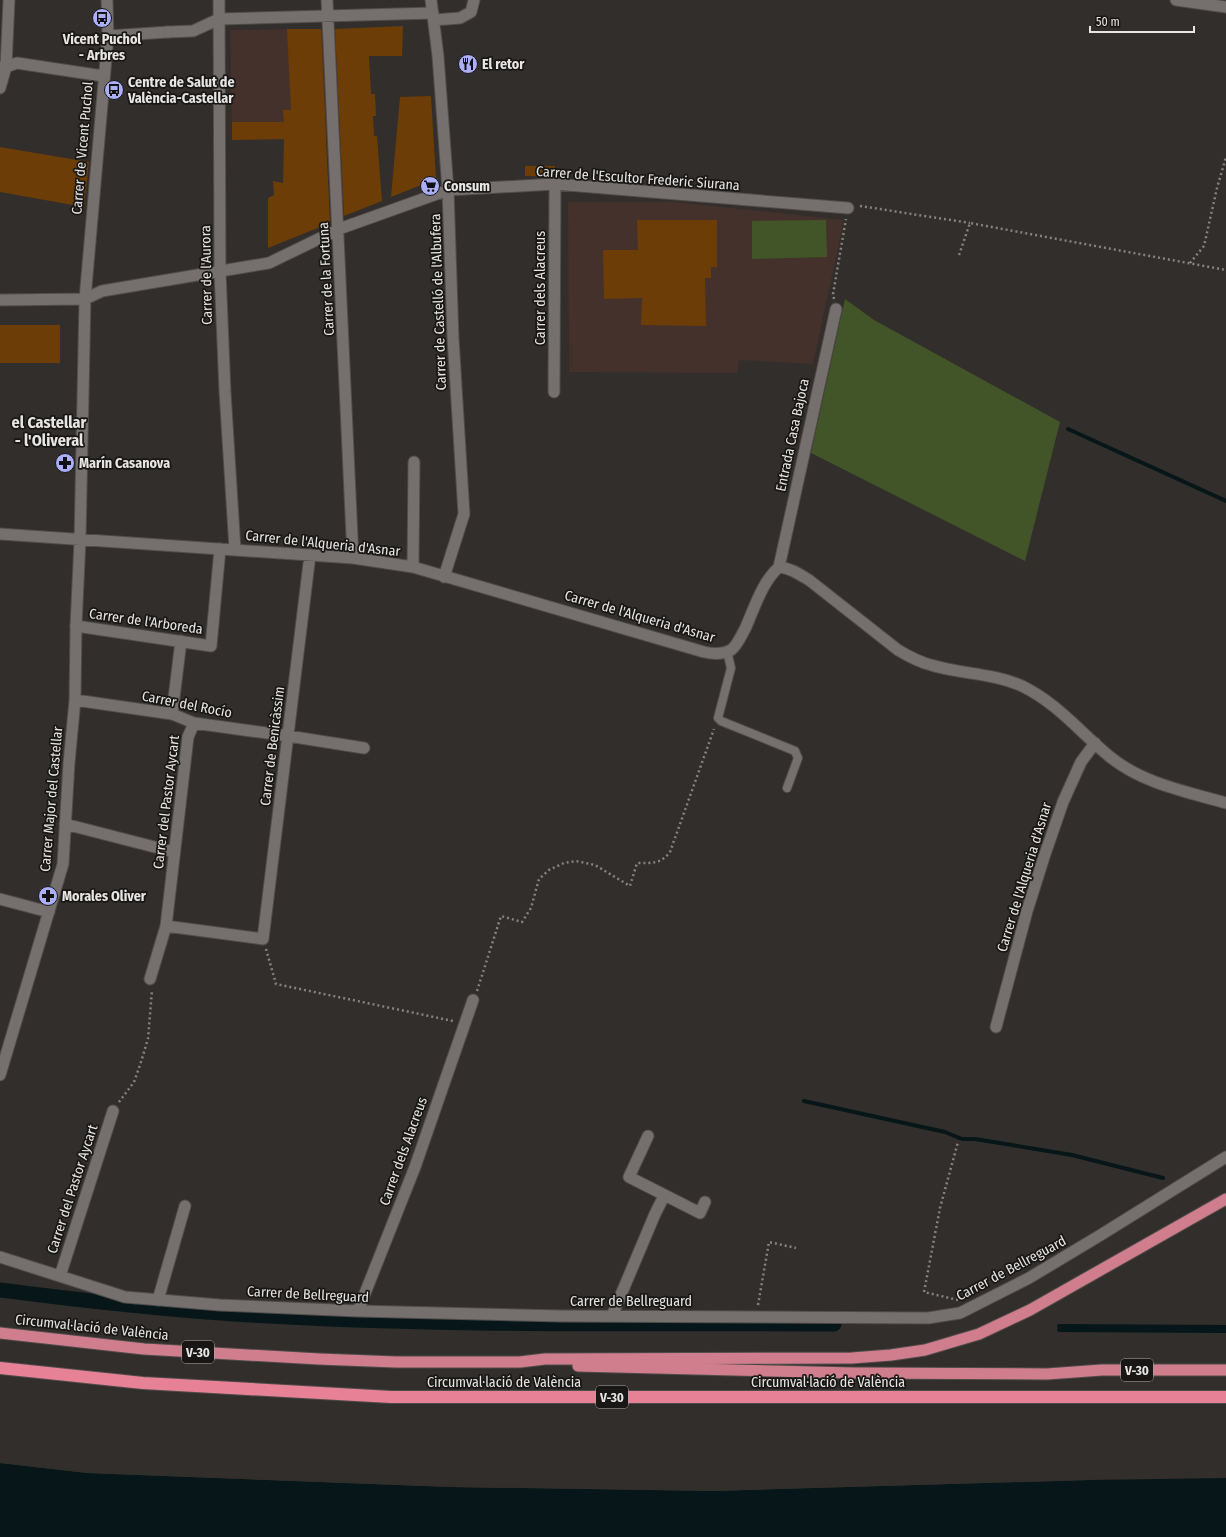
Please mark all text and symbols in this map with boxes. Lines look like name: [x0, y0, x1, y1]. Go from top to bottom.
bus stop icon: Vicent Puchol - Arbres: [91, 7, 113, 29]
scale bar: [1090, 8, 1194, 34]
text: 50 m: [1096, 15, 1120, 29]
place label: Vicent Puchol - Arbres: [62, 31, 141, 64]
restaurant icon: El retor: [457, 53, 479, 75]
place label: El retor: [482, 56, 525, 73]
place label: Centre de Salut de València-Castellar: [127, 74, 235, 107]
bus stop icon: Centre de Salut de València-Castellar: [103, 79, 125, 101]
street label: Carrer de Vicent Puchol: [68, 81, 97, 215]
street label: Carrer de l'Escultor Frederic Siurana: [536, 163, 741, 194]
supermarket icon: Consum: [419, 175, 441, 197]
place label: Consum: [444, 178, 490, 195]
street label: Carrer de Castelló de l'Albufera: [427, 213, 450, 391]
street label: Carrer de la Fortuna: [315, 222, 338, 336]
street label: Carrer de l'Aurora: [197, 225, 216, 325]
street label: Carrer dels Alacreus: [532, 231, 549, 345]
street label: Entrada Casa Bajoca: [772, 377, 813, 493]
district label: el Castellar - l'Oliveral: [12, 413, 87, 450]
pharmacy icon: Marín Casanova: [54, 452, 76, 474]
place label: Marín Casanova: [79, 455, 170, 472]
street label: Carrer de l'Alqueria d'Asnar: [245, 527, 401, 560]
street label: Carrer de l'Alqueria d'Asnar: [563, 587, 717, 646]
street label: Carrer de l'Arboreda: [88, 605, 204, 638]
street label: Carrer de Benicàssim: [257, 685, 288, 807]
street label: Carrer del Rocío: [140, 687, 233, 722]
street label: Carrer Major del Castellar: [37, 726, 66, 872]
street label: Carrer del Pastor Aycart: [150, 734, 183, 870]
street label: Carrer de l'Alqueria d'Asnar: [994, 800, 1055, 954]
pharmacy icon: Morales Oliver: [37, 885, 59, 907]
place label: Morales Oliver: [62, 888, 147, 905]
street label: Carrer dels Alacreus: [376, 1095, 431, 1208]
street label: Carrer del Pastor Aycart: [44, 1122, 101, 1256]
street label: Carrer de Bellreguard: [953, 1232, 1069, 1305]
street label: Carrer de Bellreguard: [247, 1283, 369, 1306]
street label: Carrer de Bellreguard: [570, 1293, 692, 1310]
street label: Circumval·lació de València: [14, 1311, 170, 1344]
road number: V-30: [182, 1341, 214, 1363]
road number: V-30: [1121, 1359, 1153, 1381]
street label: Circumval·lació de València: [427, 1374, 581, 1391]
street label: Circumval·lació de València: [751, 1374, 905, 1391]
road number: V-30: [596, 1386, 628, 1408]

